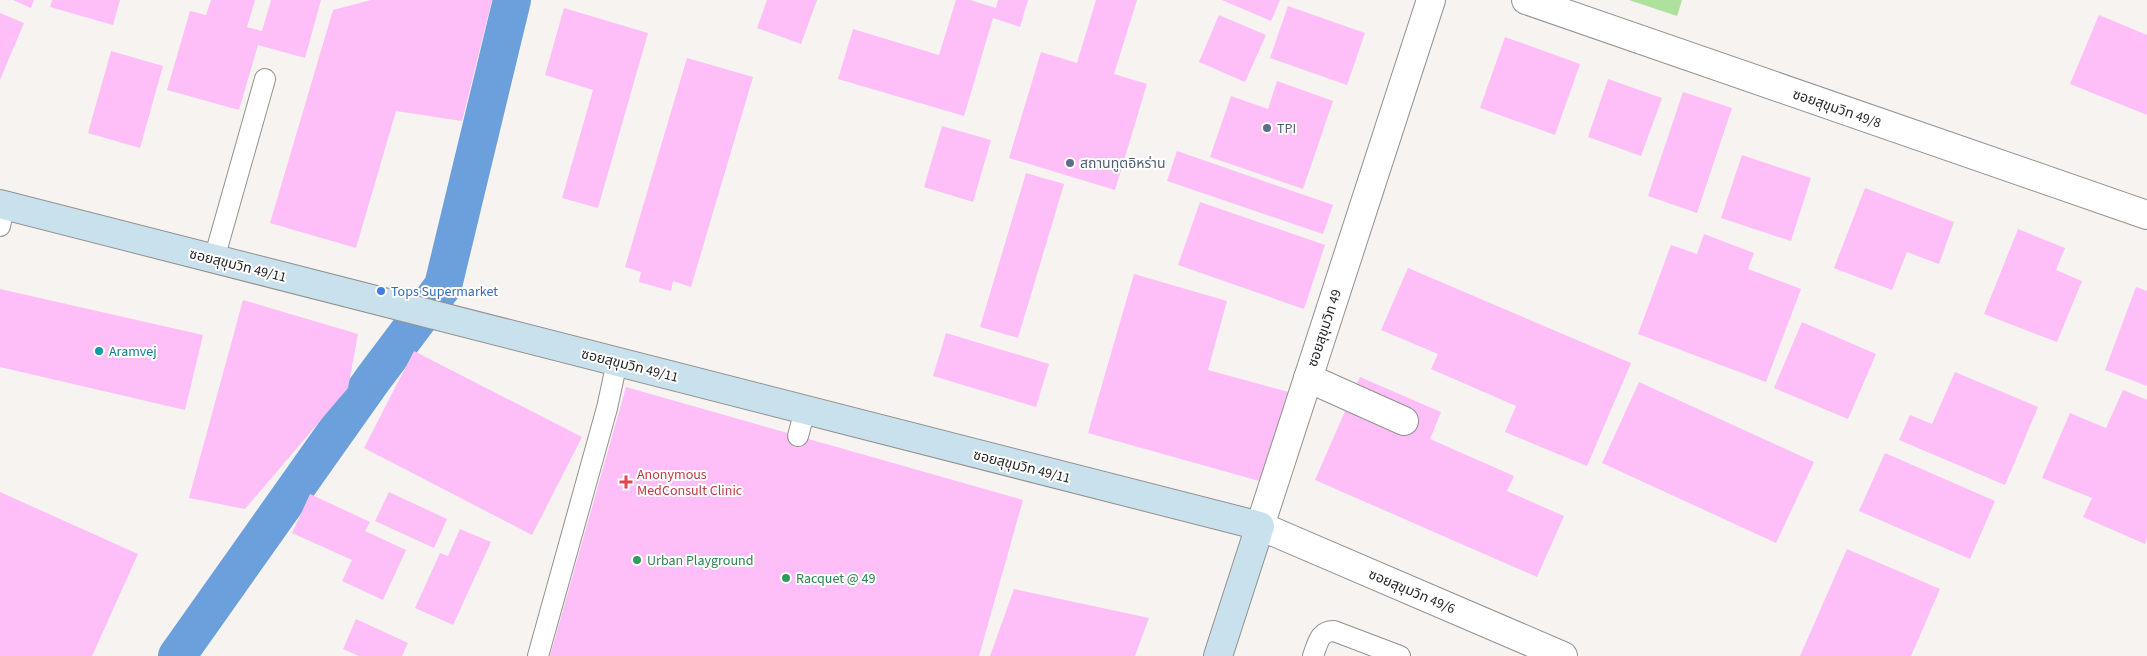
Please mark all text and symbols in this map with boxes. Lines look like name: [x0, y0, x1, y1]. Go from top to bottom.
street label: ซอยสุขุมวิท 49/8: [1790, 84, 1884, 133]
place label: TPI: [1277, 119, 1296, 139]
marker: TPI: [1261, 122, 1273, 134]
place label: สถานทูตอิหร่าน: [1080, 154, 1165, 174]
marker: สถานทูตอิหร่าน: [1064, 157, 1076, 169]
street label: ซอยสุขุมวิท 49/11: [187, 244, 288, 288]
place label: Tops Supermarket: [391, 282, 498, 302]
marker: Tops Supermarket: [375, 285, 387, 297]
street label: ซอยสุขุมวิท 49: [1303, 287, 1347, 370]
place label: Aramvej: [109, 342, 157, 362]
street label: ซอยสุขุมวิท 49/11: [579, 344, 680, 388]
marker: Aramvej: [93, 345, 105, 357]
street label: ซอยสุขุมวิท 49/11: [971, 445, 1072, 489]
place label: Anonymous MedConsult Clinic: [637, 465, 743, 501]
marker: Anonymous MedConsult Clinic: [619, 475, 633, 489]
place label: Urban Playground: [647, 551, 753, 571]
marker: Urban Playground: [631, 554, 643, 566]
street label: ซอยสุขุมวิท 49/6: [1365, 565, 1458, 619]
place label: Racquet @ 49: [796, 569, 875, 589]
marker: Racquet @ 49: [780, 572, 792, 584]

